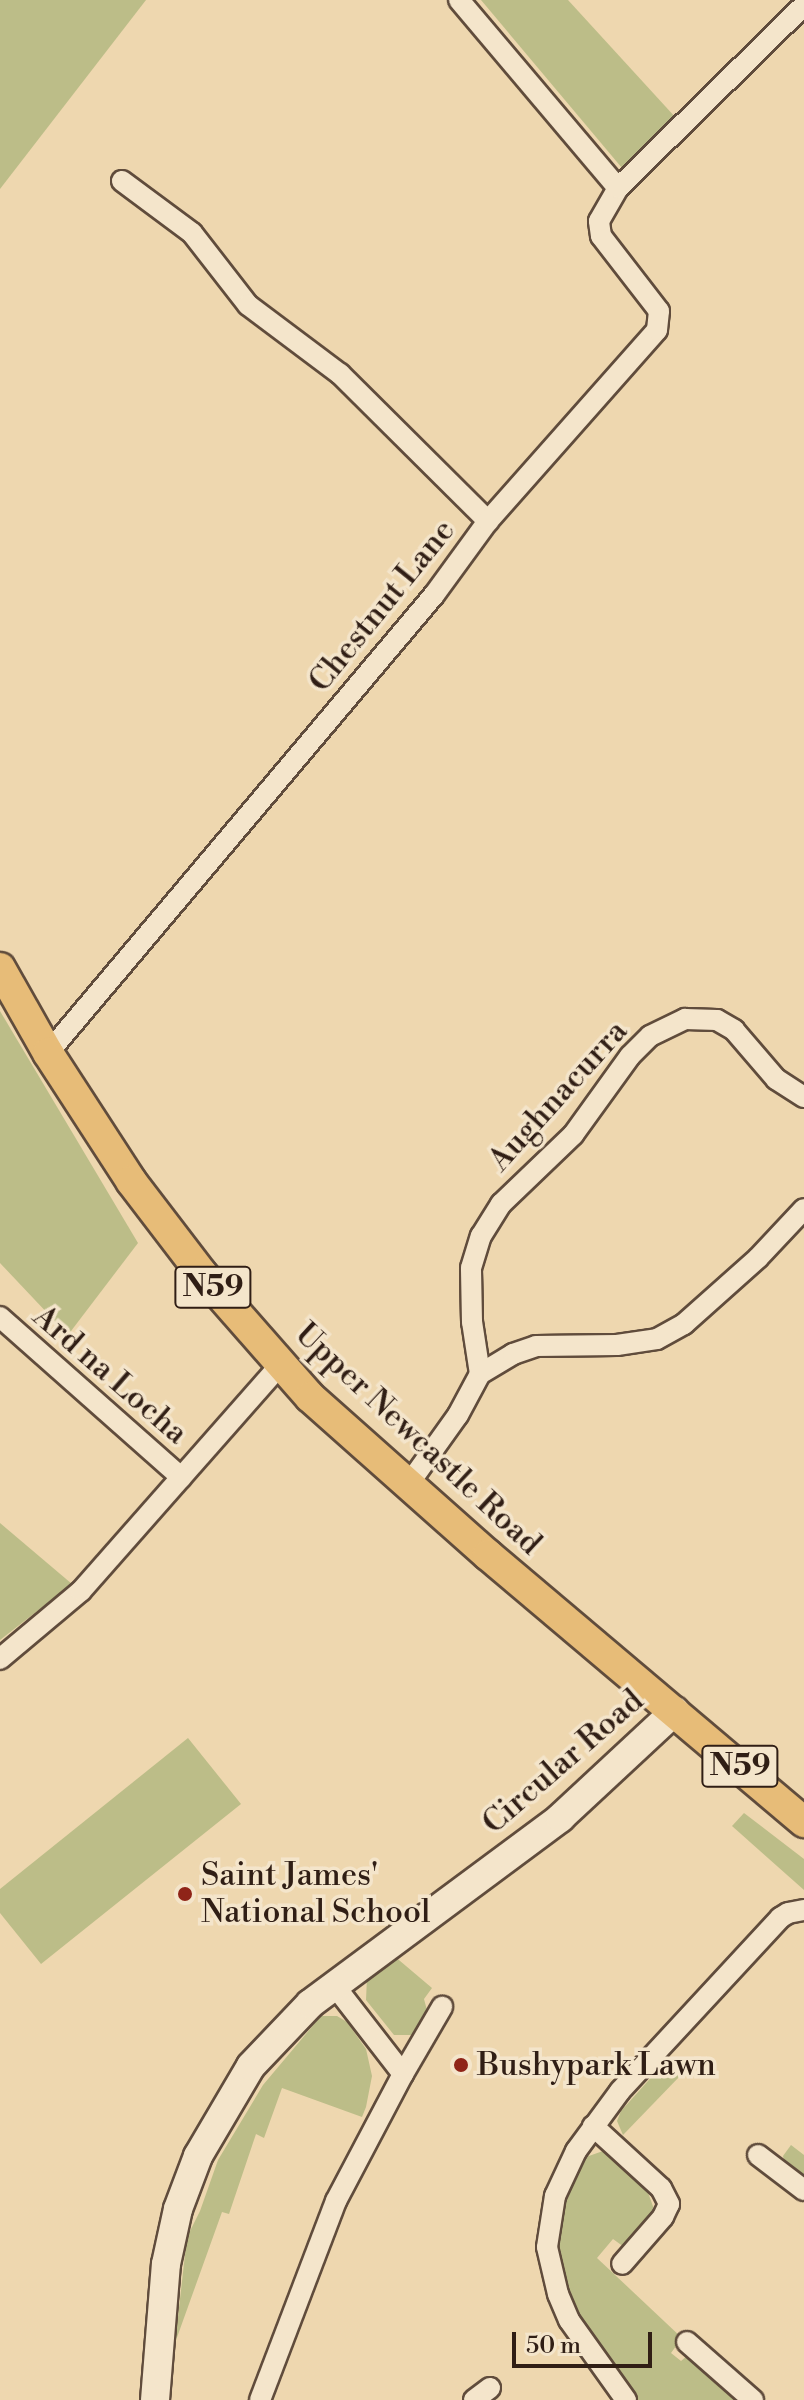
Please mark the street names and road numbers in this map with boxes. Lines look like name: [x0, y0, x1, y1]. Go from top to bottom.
street label: Chestnut Lane: [301, 512, 463, 700]
street label: Aughnacurra: [480, 1013, 636, 1179]
road number: N59: [173, 1261, 253, 1313]
street label: Ard na Locha: [25, 1297, 195, 1453]
street label: Upper Newcastle Road: [287, 1315, 549, 1563]
street label: Circular Road: [475, 1682, 651, 1842]
road number: N59: [700, 1740, 780, 1792]

